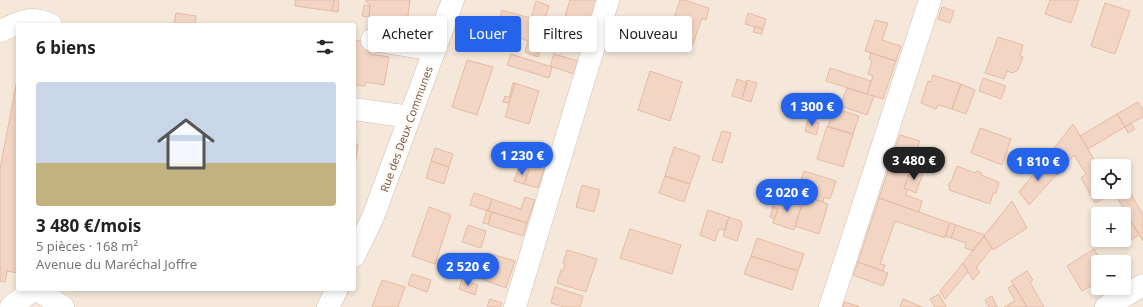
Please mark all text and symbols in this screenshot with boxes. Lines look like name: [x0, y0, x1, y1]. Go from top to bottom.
chip: Acheter: [368, 16, 447, 52]
chip: Louer: [455, 16, 521, 52]
chip: Filtres: [529, 16, 597, 52]
chip: Nouveau: [605, 16, 692, 52]
text: 6 biens: [36, 36, 96, 59]
icon: filters: [314, 36, 336, 58]
street label: Rue des Deux Communes: [376, 64, 436, 194]
pin: 1 300 €: [775, 93, 849, 127]
text: 1 300 €: [790, 97, 834, 115]
icon: home: [150, 108, 222, 180]
pin: 1 230 €: [485, 142, 559, 176]
text: 1 230 €: [500, 146, 544, 164]
pin: 3 480 €: [877, 147, 951, 181]
pin: 1 810 €: [1001, 148, 1075, 182]
text: 3 480 €: [892, 151, 936, 169]
text: 1 810 €: [1016, 152, 1060, 170]
map controls: [1091, 159, 1131, 295]
button: locate: [1091, 159, 1131, 199]
pin: 2 020 €: [750, 179, 824, 213]
text: 2 020 €: [765, 183, 809, 201]
button: +: [1091, 207, 1131, 247]
text: 3 480 €/mois: [36, 214, 141, 237]
text: 5 pièces · 168 m²: [36, 237, 138, 255]
pin: 2 520 €: [431, 253, 505, 287]
text: Avenue du Maréchal Joffre: [36, 255, 197, 273]
button: −: [1091, 255, 1131, 295]
text: 2 520 €: [446, 257, 490, 275]

